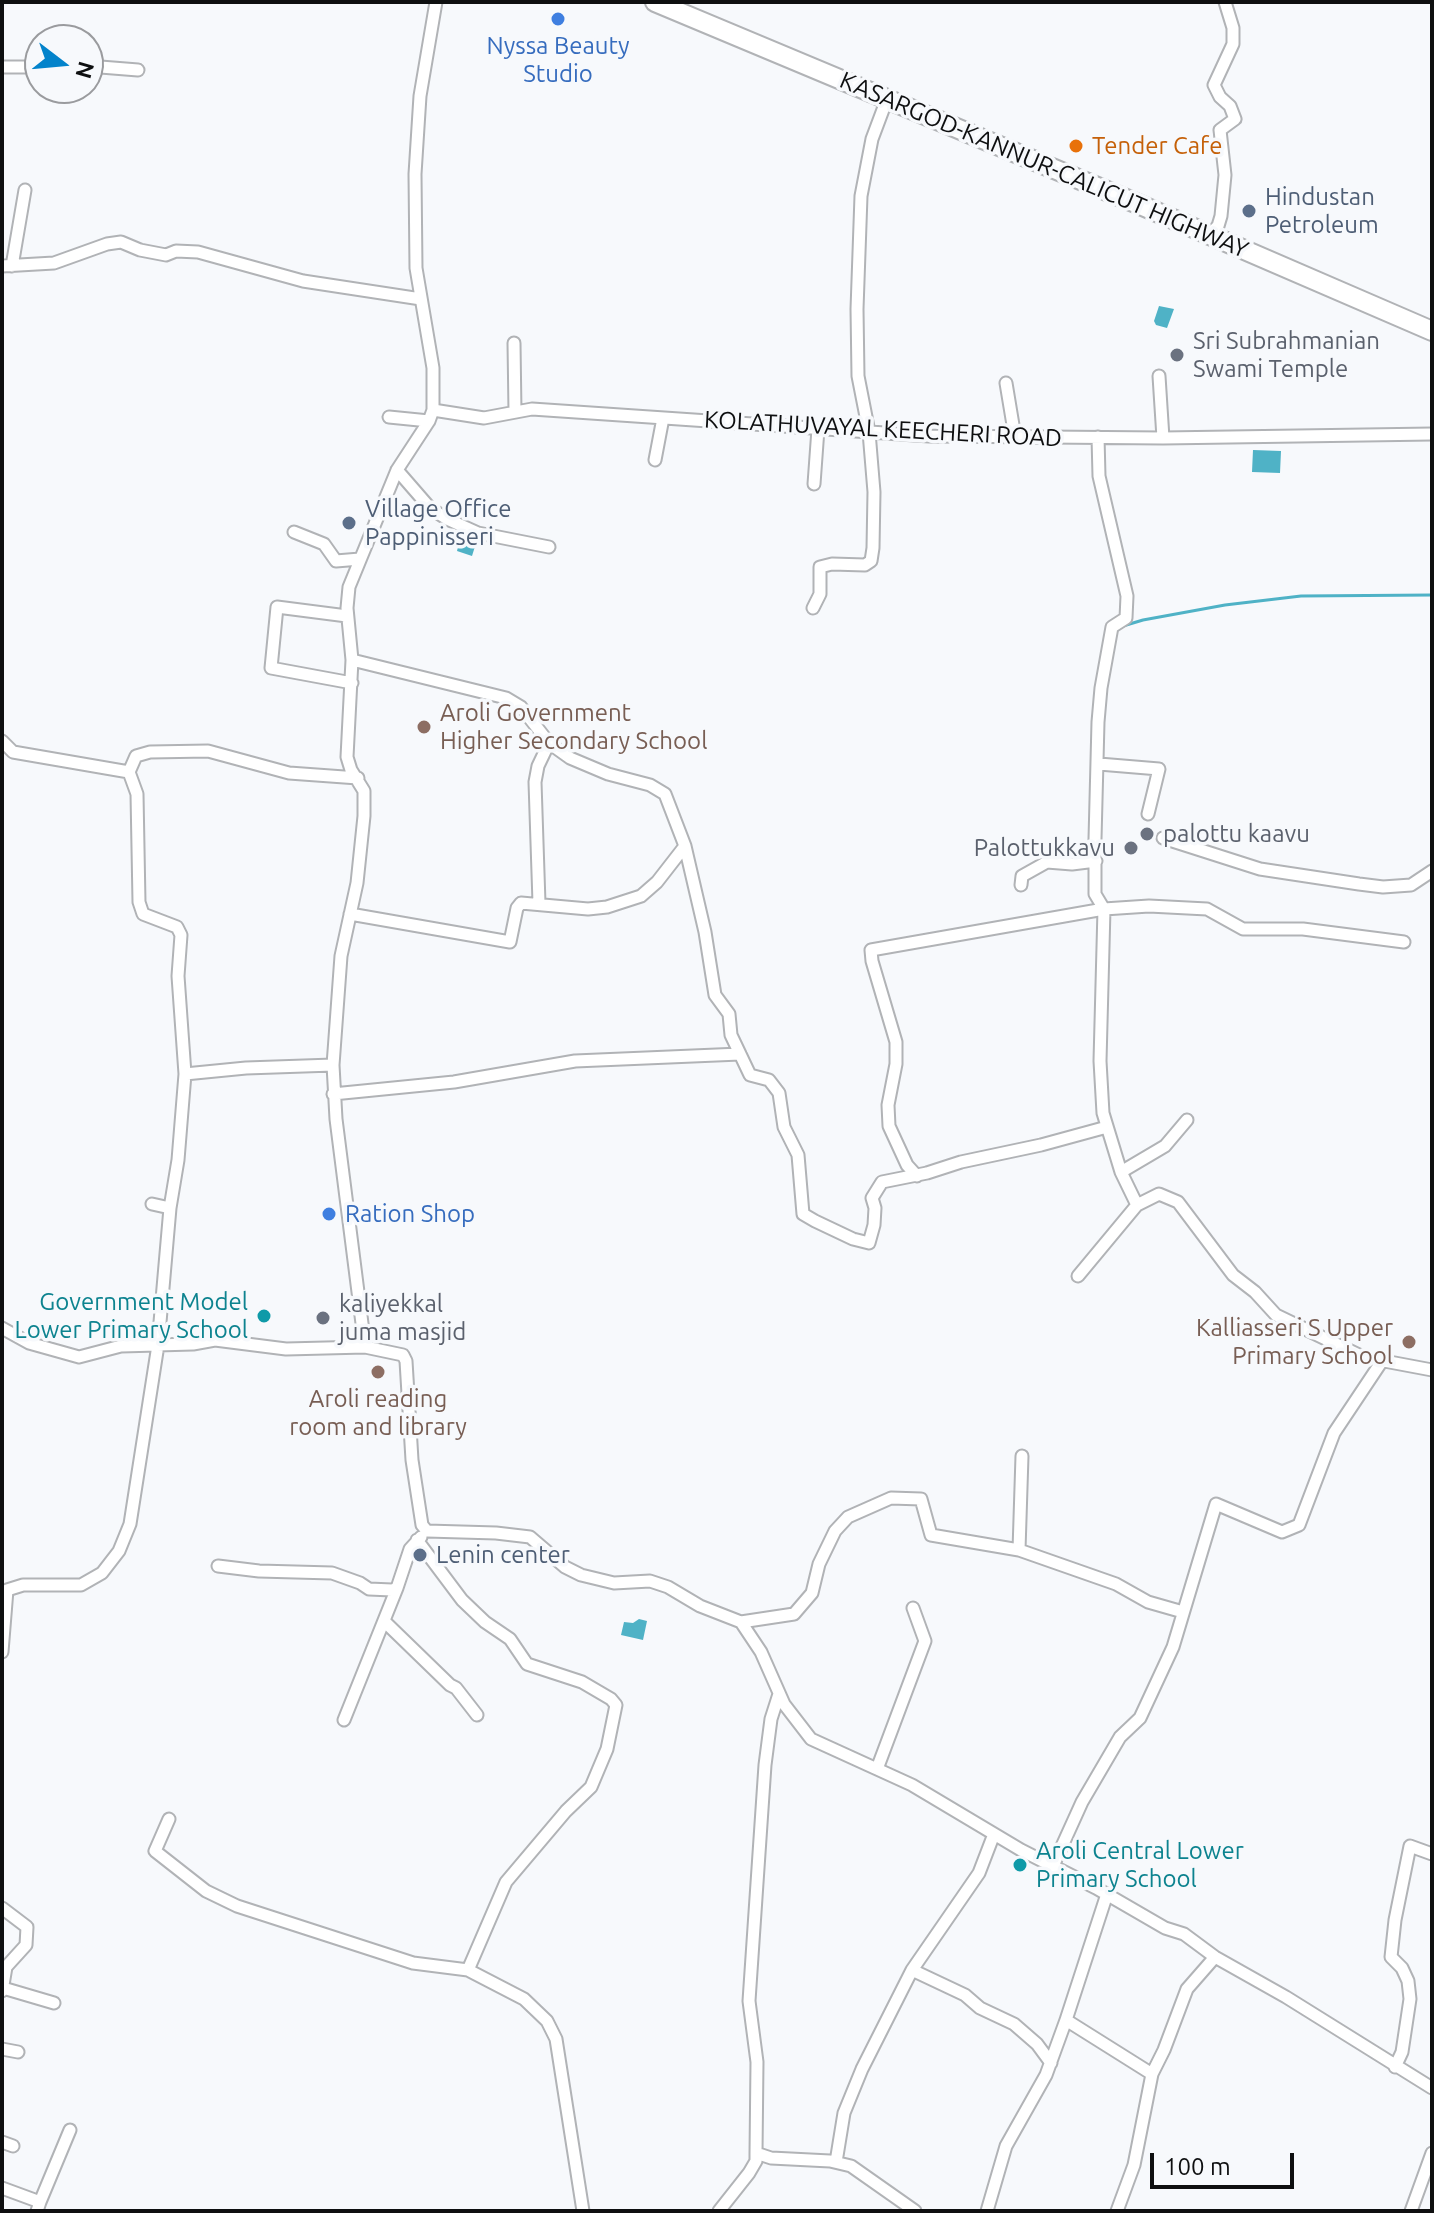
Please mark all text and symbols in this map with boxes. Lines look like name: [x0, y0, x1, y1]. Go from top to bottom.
marker: Nyssa Beauty Studio: [549, 10, 567, 28]
north arrow: [24, 24, 104, 104]
place label: Nyssa Beauty Studio: [487, 32, 629, 88]
text: N: [71, 59, 100, 82]
street label: KASARGOD-KANNUR-CALICUT HIGHWAY: [836, 66, 1252, 264]
place label: Tender Cafe: [1092, 132, 1222, 160]
marker: Tender Cafe: [1067, 137, 1085, 155]
place label: Hindustan Petroleum: [1265, 183, 1379, 239]
marker: Hindustan Petroleum: [1240, 202, 1258, 220]
place label: Sri Subrahmanian Swami Temple: [1193, 327, 1380, 383]
marker: Sri Subrahmanian Swami Temple: [1168, 346, 1186, 364]
street label: KOLATHUVAYAL KEECHERI ROAD: [703, 405, 1063, 453]
place label: Village Office Pappinisseri: [365, 495, 511, 551]
marker: Village Office Pappinisseri: [340, 514, 358, 532]
place label: Aroli Government Higher Secondary School: [440, 699, 707, 755]
marker: Aroli Government Higher Secondary School: [415, 718, 433, 736]
place label: palottu kaavu: [1163, 820, 1310, 848]
marker: palottu kaavu: [1138, 825, 1156, 843]
place label: Palottukkavu: [974, 834, 1115, 862]
marker: Palottukkavu: [1122, 839, 1140, 857]
place label: Ration Shop: [345, 1200, 475, 1228]
marker: Ration Shop: [320, 1205, 338, 1223]
place label: Government Model Lower Primary School: [15, 1288, 248, 1344]
place label: kaliyekkal juma masjid: [339, 1290, 466, 1346]
marker: Government Model Lower Primary School: [255, 1307, 273, 1325]
marker: kaliyekkal juma masjid: [314, 1309, 332, 1327]
place label: Kalliasseri S Upper Primary School: [1196, 1314, 1393, 1370]
marker: Kalliasseri S Upper Primary School: [1400, 1333, 1418, 1351]
marker: Aroli reading room and library: [369, 1363, 387, 1381]
place label: Aroli reading room and library: [289, 1385, 467, 1441]
place label: Lenin center: [436, 1541, 570, 1569]
marker: Lenin center: [411, 1546, 429, 1564]
place label: Aroli Central Lower Primary School: [1036, 1837, 1244, 1893]
marker: Aroli Central Lower Primary School: [1011, 1856, 1029, 1874]
scale bar: [1154, 2137, 1298, 2187]
text: 100 m: [1164, 2153, 1231, 2180]

